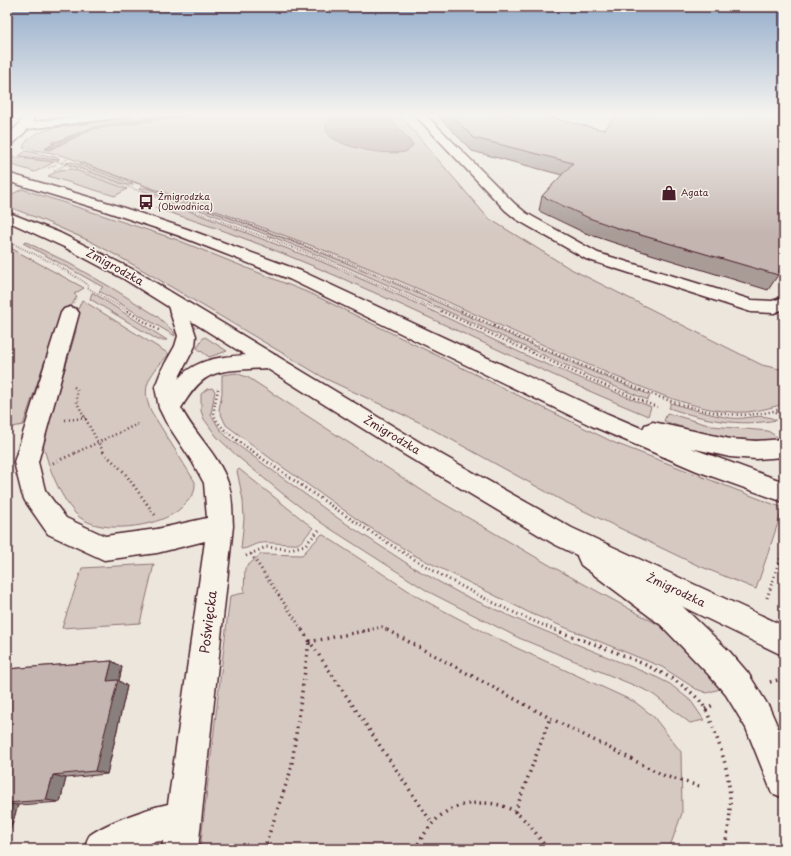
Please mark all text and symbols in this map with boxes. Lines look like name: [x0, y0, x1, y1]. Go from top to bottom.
shop icon: Agata: [660, 184, 678, 202]
place label: Agata: [681, 185, 709, 199]
place label: Żmigrodzka (Obwodnica): [158, 189, 213, 213]
bus stop icon: Żmigrodzka (Obwodnica): [137, 193, 155, 211]
street label: Żmigrodzka: [83, 244, 147, 289]
street label: Żmigrodzka: [361, 411, 424, 458]
street label: Żmigrodzka: [644, 568, 709, 611]
street label: Poświęcka: [194, 588, 221, 655]

